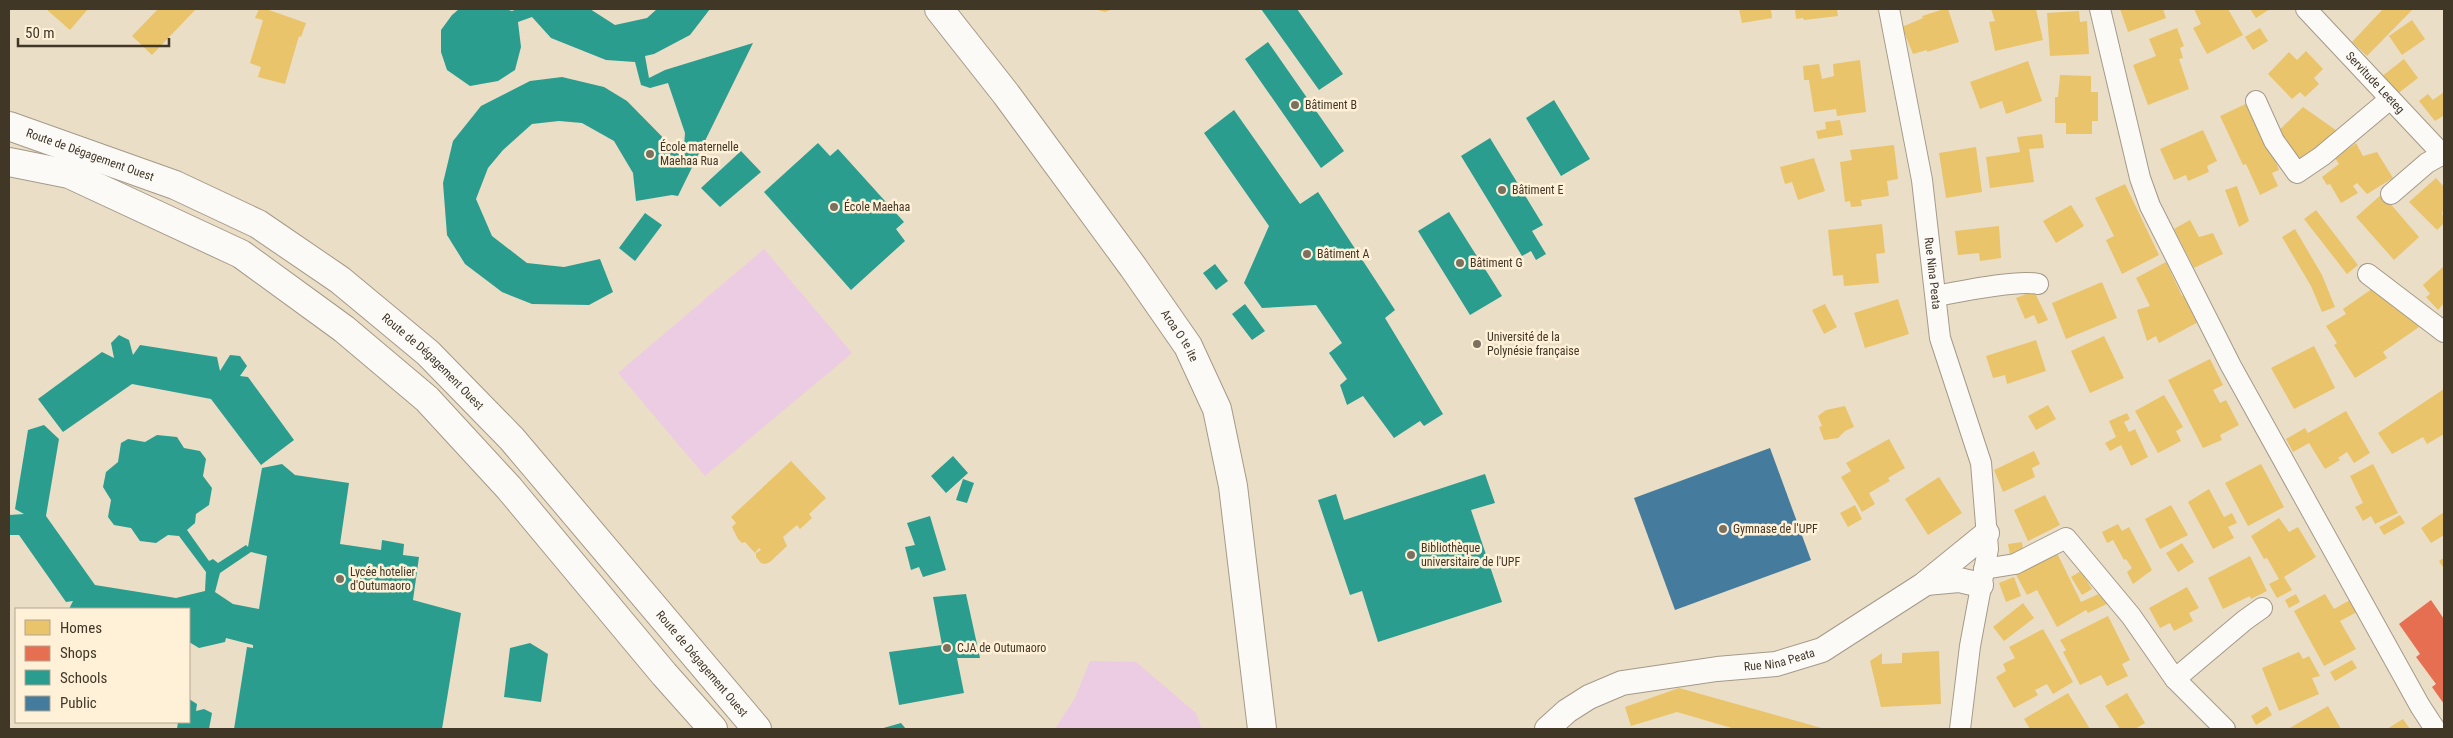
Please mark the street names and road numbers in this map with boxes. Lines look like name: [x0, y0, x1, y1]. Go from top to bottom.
street label: Servitude Leeteg: [2343, 49, 2407, 116]
street label: Route de Dégagement Ouest: [24, 126, 156, 184]
street label: Rue Nina Peata: [1922, 236, 1944, 310]
street label: Aroa O te ite: [1158, 307, 1201, 364]
street label: Route de Dégagement Ouest: [379, 311, 487, 413]
street label: Route de Dégagement Ouest: [653, 608, 751, 720]
street label: Rue Nina Peata: [1743, 646, 1817, 674]

